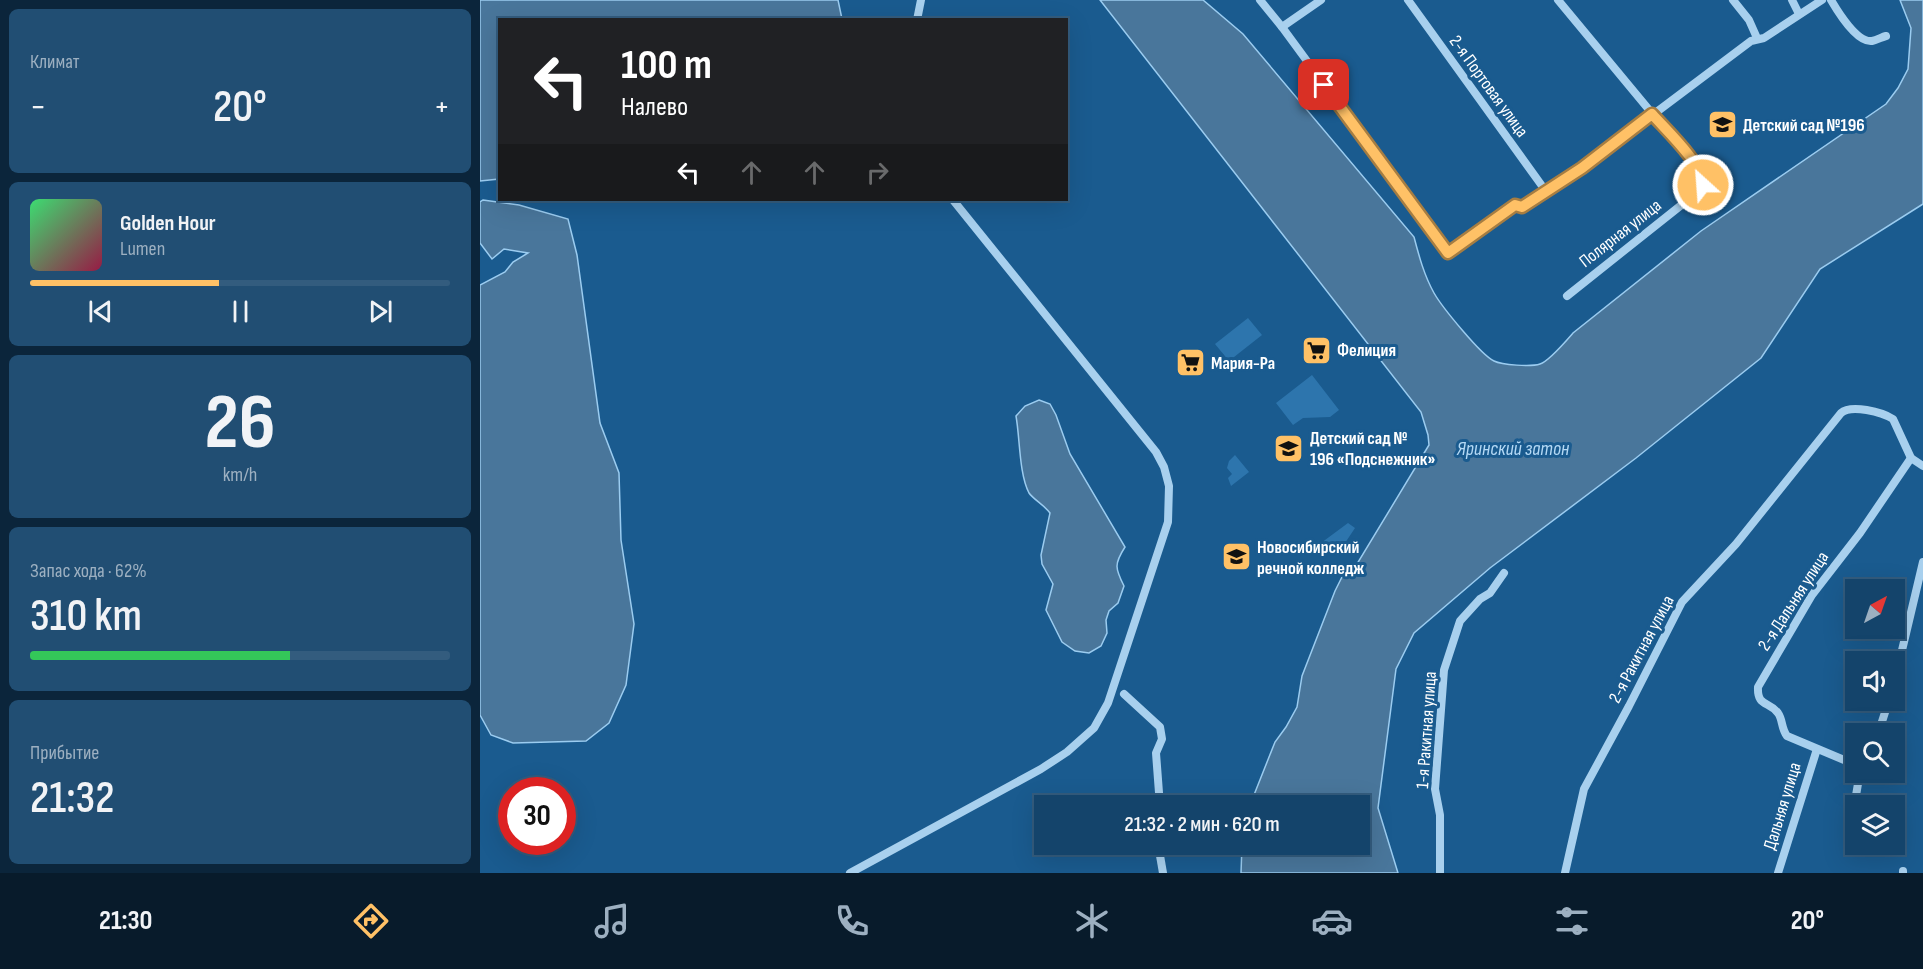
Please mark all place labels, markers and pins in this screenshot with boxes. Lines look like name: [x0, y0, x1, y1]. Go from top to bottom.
pin: [1298, 59, 1349, 110]
school or university icon: Детский сад №196: [1706, 109, 1738, 141]
place label: Детский сад №196: [1743, 115, 1865, 136]
supermarket icon: Фелиция: [1300, 334, 1332, 366]
place label: Фелиция: [1337, 340, 1396, 361]
supermarket icon: Мария-Ра: [1174, 347, 1206, 379]
place label: Мария-Ра: [1211, 353, 1275, 374]
place label: Детский сад № 196 «Подснежник»: [1310, 428, 1435, 470]
school or university icon: Детский сад № 196 «Подснежник»: [1273, 432, 1305, 464]
place label: Новосибирский речной колледж: [1257, 537, 1364, 579]
school or university icon: Новосибирский речной колледж: [1220, 541, 1252, 573]

